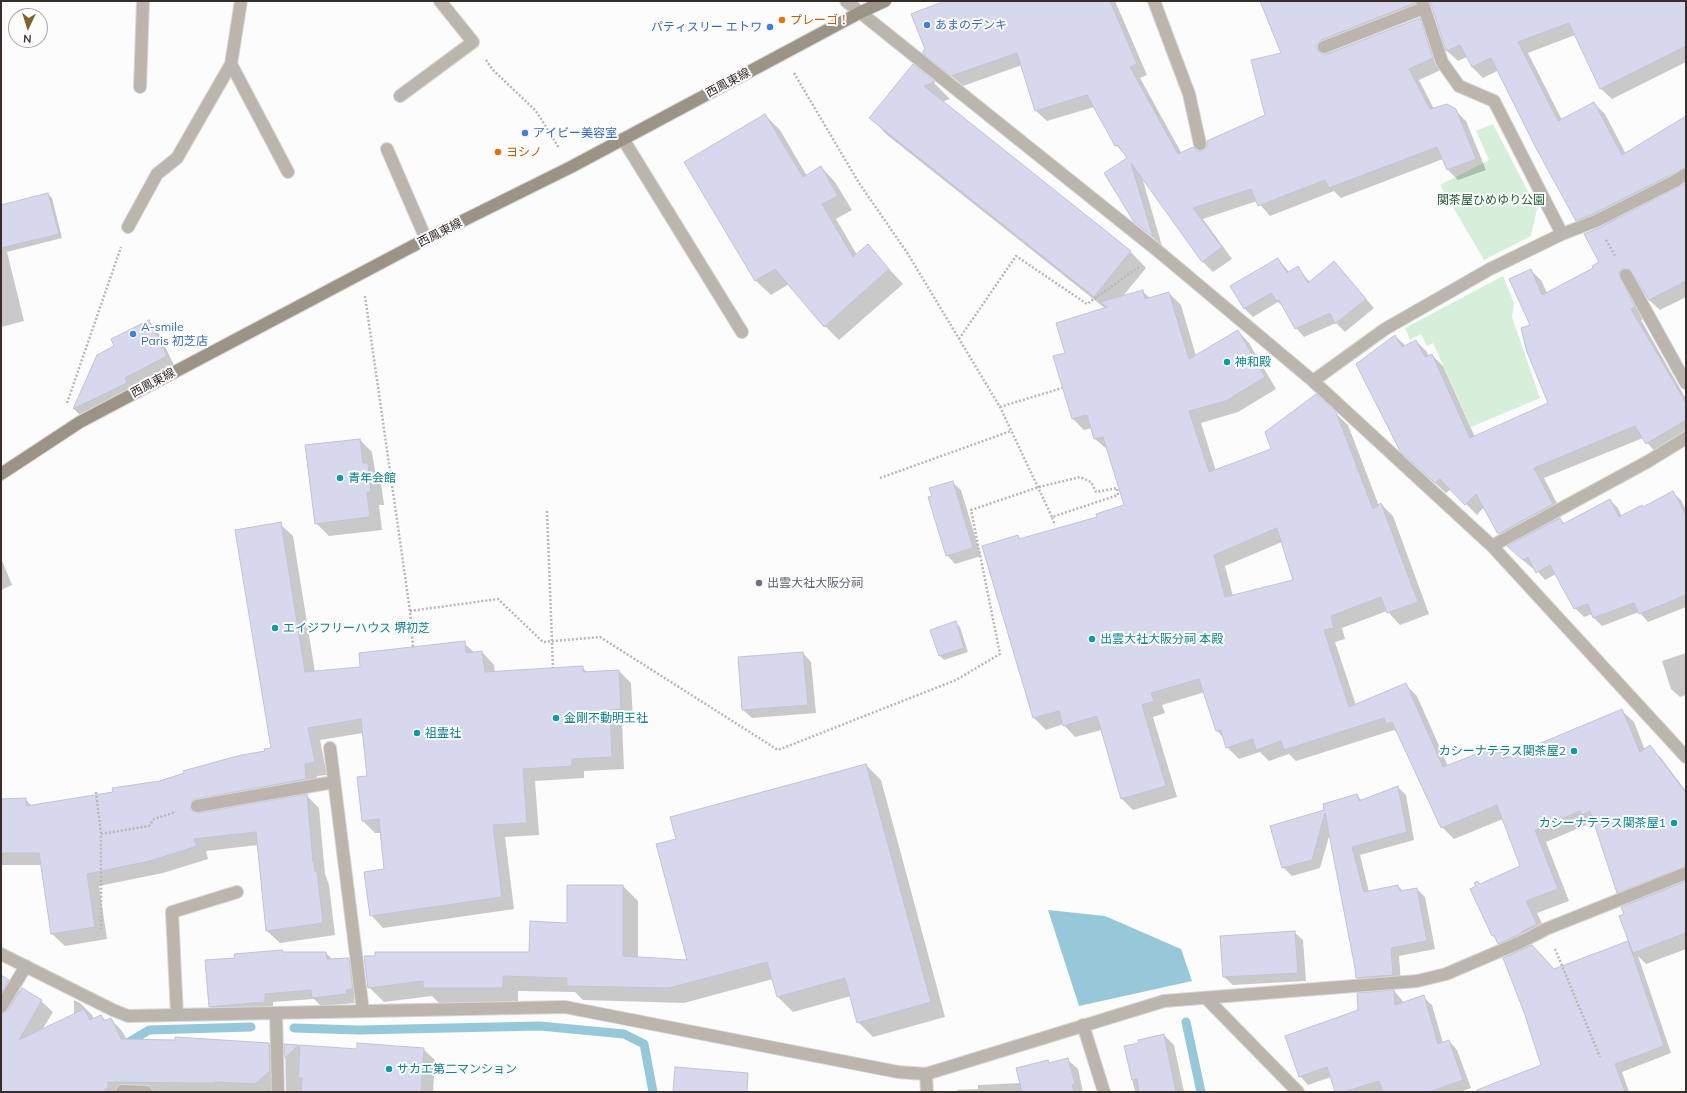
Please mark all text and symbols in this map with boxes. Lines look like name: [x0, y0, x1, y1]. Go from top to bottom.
north arrow: [8, 8, 48, 48]
place label: プレーゴ！: [790, 13, 850, 27]
marker: プレーゴ！: [777, 15, 787, 25]
place label: あまのデンキ: [935, 18, 1007, 32]
place label: パティスリー エトワ: [651, 20, 762, 34]
marker: あまのデンキ: [922, 20, 932, 30]
marker: パティスリー エトワ: [765, 22, 775, 32]
text: N: [23, 32, 32, 46]
street label: 西鳳東線: [703, 65, 753, 101]
place label: アイビー美容室: [533, 126, 617, 140]
marker: アイビー美容室: [520, 128, 530, 138]
place label: ヨシノ: [506, 145, 542, 159]
marker: ヨシノ: [493, 147, 503, 157]
park label: 関茶屋ひめゆり公園: [1437, 193, 1545, 207]
street label: 西鳳東線: [415, 216, 465, 250]
place label: A-smile Paris 初芝店: [141, 320, 208, 348]
marker: A-smile Paris 初芝店: [128, 329, 138, 339]
place label: 神和殿: [1235, 355, 1271, 369]
marker: 神和殿: [1222, 357, 1232, 367]
street label: 西鳳東線: [128, 365, 178, 401]
place label: 青年会館: [348, 471, 396, 485]
marker: 青年会館: [335, 473, 345, 483]
place label: 出雲大社大阪分祠: [767, 576, 863, 590]
marker: 出雲大社大阪分祠: [754, 578, 764, 588]
place label: エイジフリーハウス 堺初芝: [283, 621, 430, 635]
marker: エイジフリーハウス 堺初芝: [270, 623, 280, 633]
place label: 出雲大社大阪分祠 本殿: [1100, 632, 1223, 646]
marker: 出雲大社大阪分祠 本殿: [1087, 634, 1097, 644]
place label: 金剛不動明王社: [564, 711, 648, 725]
marker: 金剛不動明王社: [551, 713, 561, 723]
place label: 祖霊社: [425, 726, 461, 740]
marker: 祖霊社: [412, 728, 422, 738]
place label: カシーナテラス関茶屋2: [1439, 744, 1566, 758]
marker: カシーナテラス関茶屋2: [1569, 746, 1579, 756]
place label: カシーナテラス関茶屋1: [1539, 816, 1666, 830]
marker: カシーナテラス関茶屋1: [1669, 818, 1679, 828]
place label: サカエ第二マンション: [397, 1062, 517, 1076]
marker: サカエ第二マンション: [384, 1064, 394, 1074]

